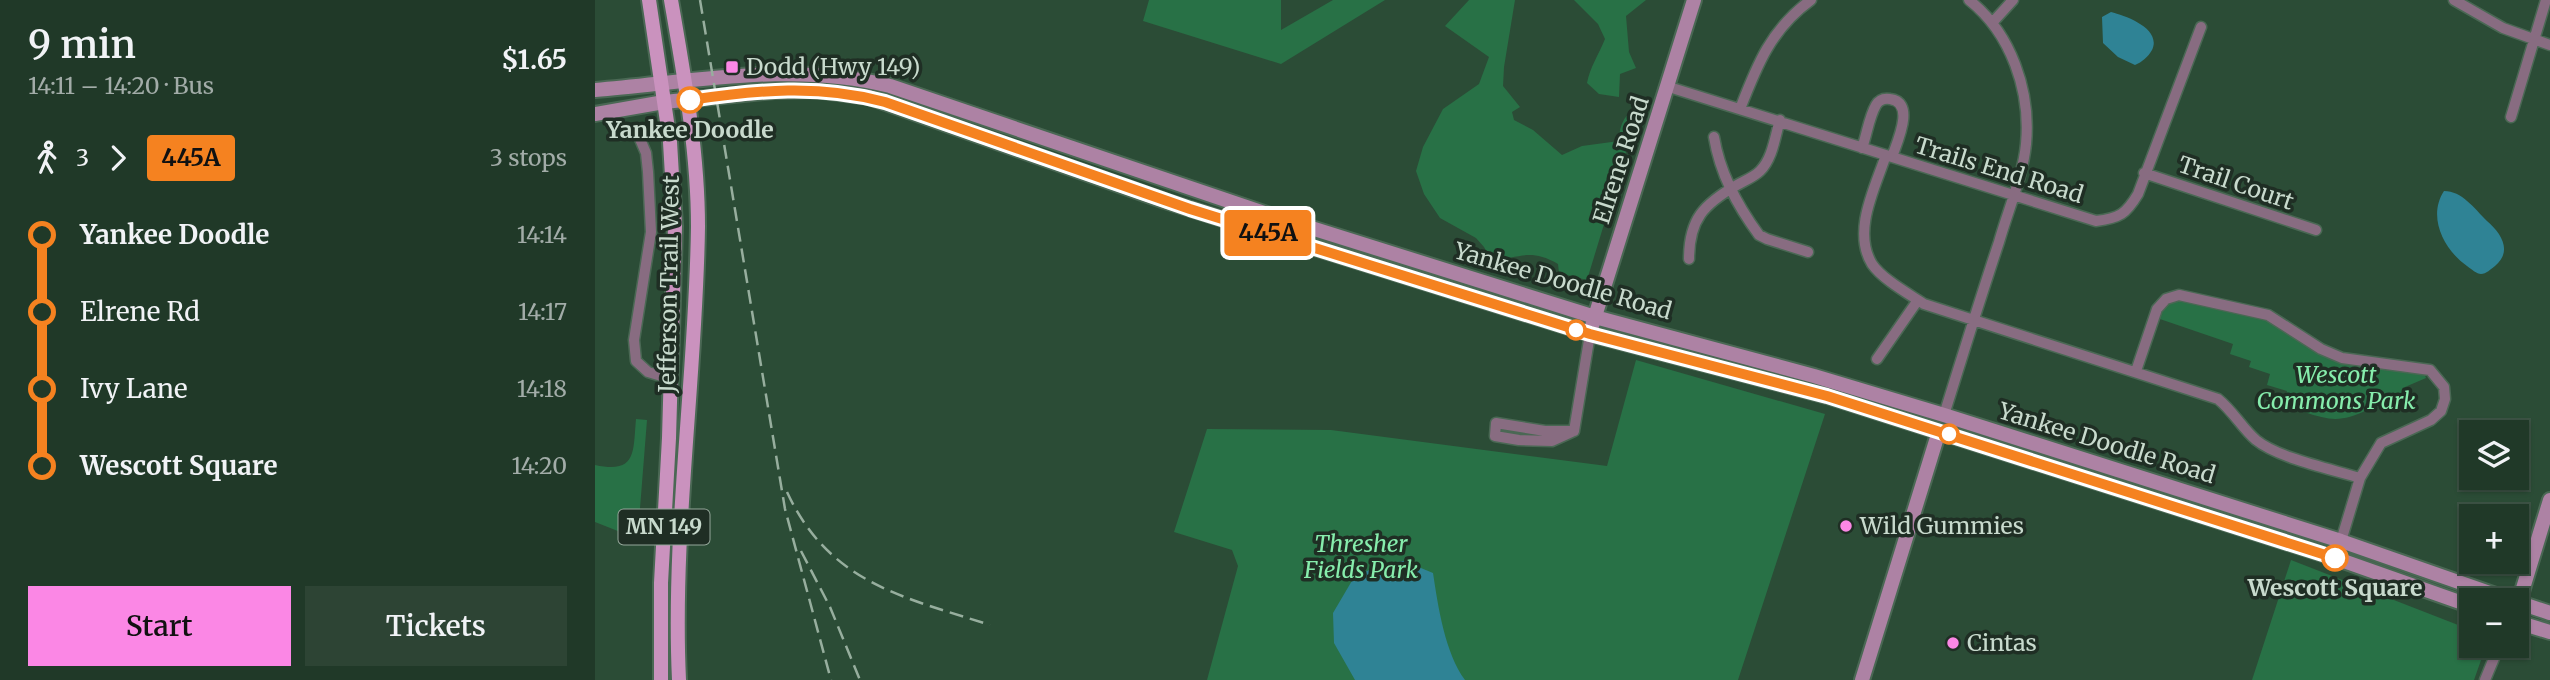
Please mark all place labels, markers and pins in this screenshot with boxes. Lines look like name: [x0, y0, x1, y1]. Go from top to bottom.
place label: Dodd (Hwy 149): [746, 52, 920, 81]
marker: Dodd (Hwy 149): [724, 59, 740, 75]
marker: Yankee Doodle: [677, 87, 703, 113]
place label: Yankee Doodle: [605, 115, 774, 144]
unlabelled marker: [1566, 320, 1586, 340]
unlabelled marker: [1939, 424, 1959, 444]
place label: Wild Gummies: [1859, 511, 2024, 540]
marker: Wild Gummies: [1838, 518, 1854, 534]
marker: Wescott Square: [2322, 545, 2348, 571]
place label: Wescott Square: [2247, 573, 2422, 602]
place label: Cintas: [1967, 628, 2037, 657]
marker: Cintas: [1945, 635, 1961, 651]

